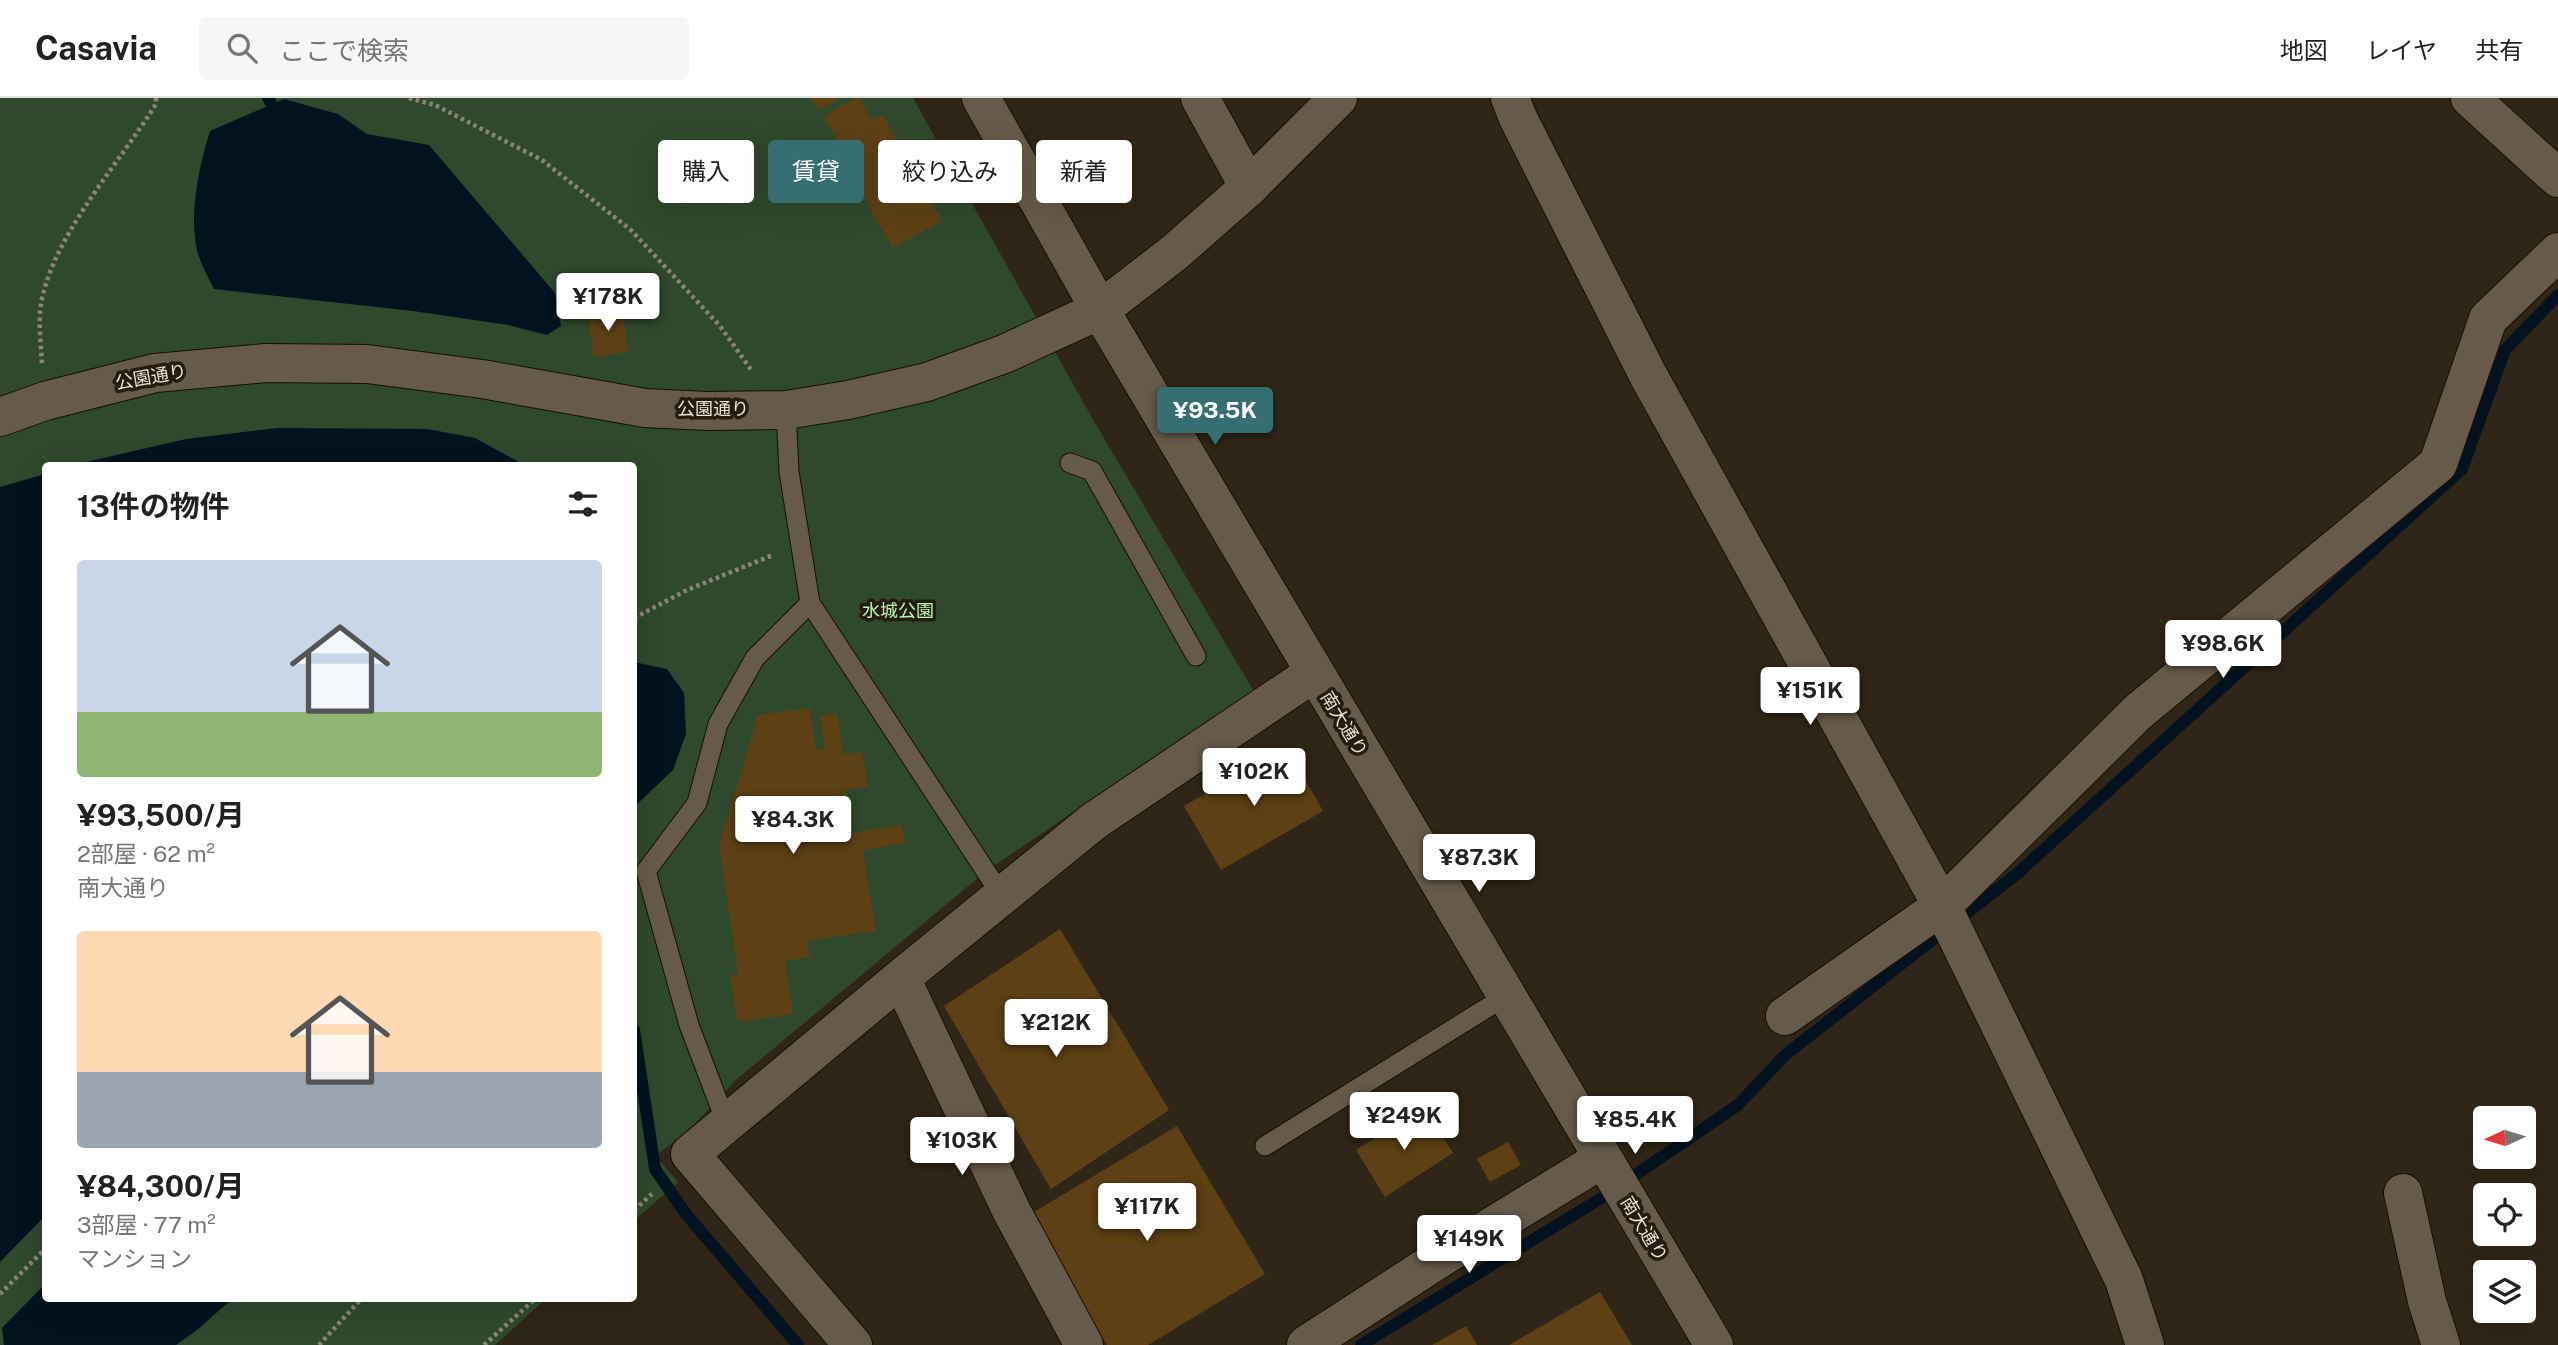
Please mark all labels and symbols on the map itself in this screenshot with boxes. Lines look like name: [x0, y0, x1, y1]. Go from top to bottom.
pin: ¥178K: [559, 274, 657, 333]
street label: 公園通り: [114, 360, 188, 393]
pin: ¥93.5K: [1158, 388, 1272, 447]
street label: 公園通り: [677, 398, 749, 419]
park label: 水城公園: [862, 600, 934, 621]
pin: ¥98.6K: [2166, 620, 2280, 680]
pin: ¥151K: [1761, 668, 1859, 727]
street label: 南大通り: [1317, 687, 1372, 760]
pin: ¥102K: [1205, 748, 1303, 808]
pin: ¥84.3K: [736, 796, 850, 856]
pin: ¥87.3K: [1422, 834, 1536, 894]
pin: ¥212K: [1007, 1000, 1105, 1059]
pin: ¥249K: [1355, 1093, 1453, 1152]
pin: ¥85.4K: [1578, 1096, 1692, 1156]
north arrow: [2473, 1106, 2536, 1169]
pin: ¥103K: [913, 1118, 1011, 1177]
pin: ¥117K: [1098, 1184, 1196, 1243]
street label: 南大通り: [1617, 1192, 1672, 1265]
pin: ¥149K: [1420, 1216, 1518, 1275]

